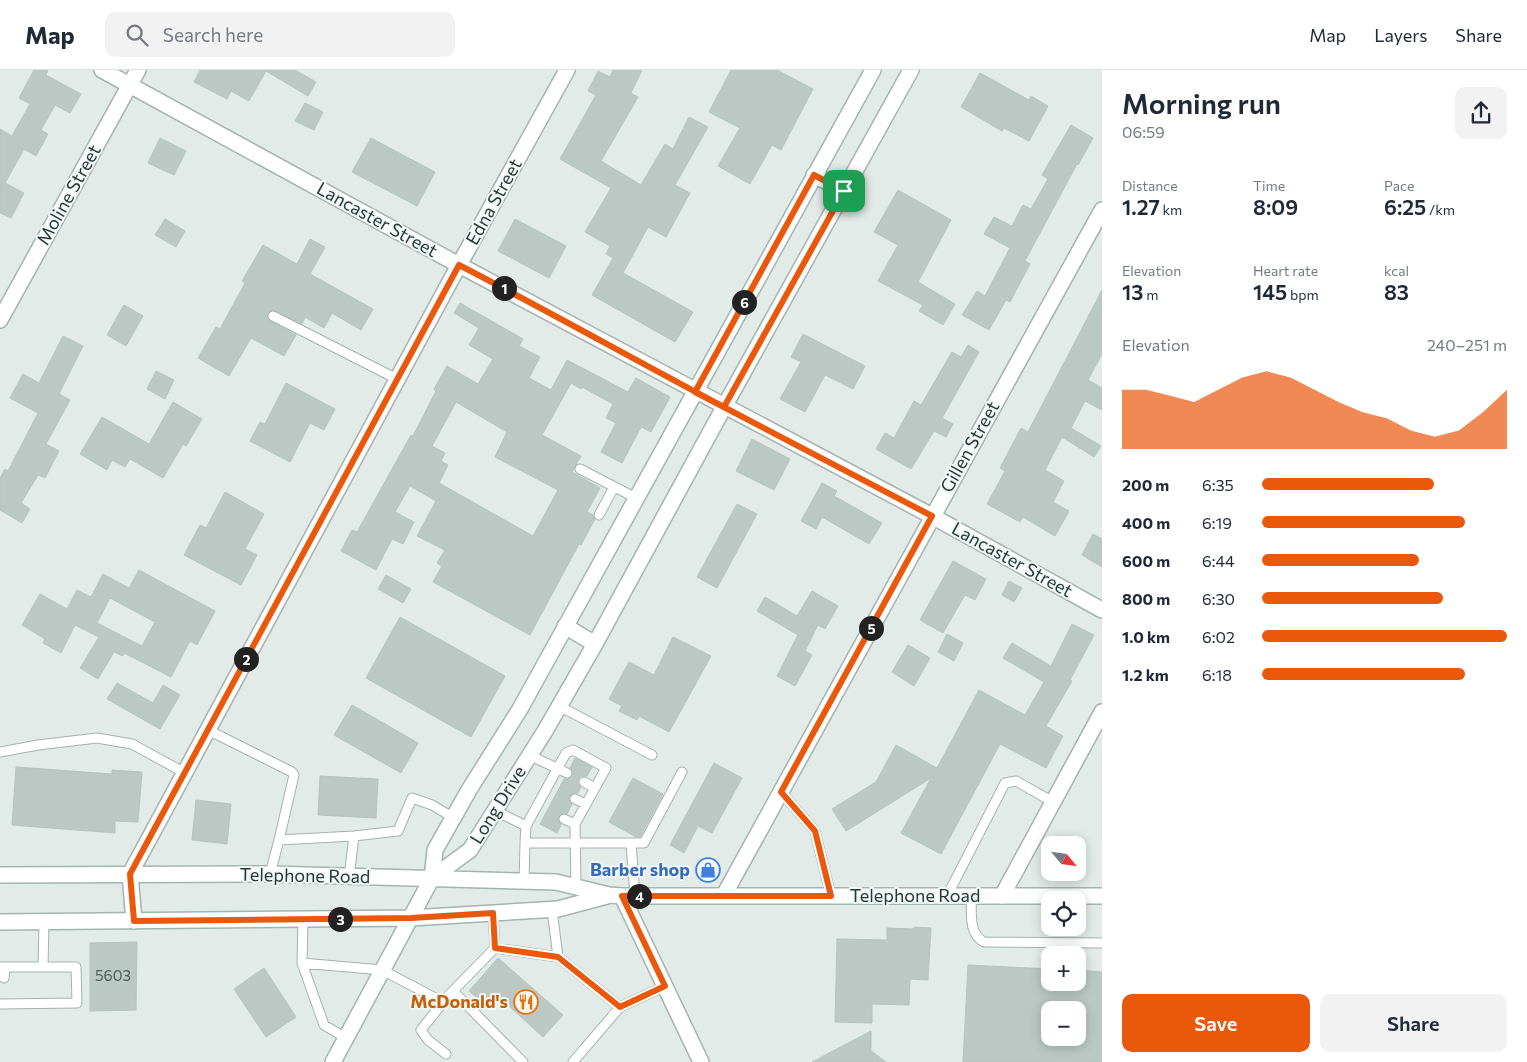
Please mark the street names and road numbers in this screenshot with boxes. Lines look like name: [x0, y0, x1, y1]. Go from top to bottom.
street label: Moline Street: [32, 141, 105, 249]
street label: Edna Street: [460, 155, 526, 248]
street label: Lancaster Street: [313, 177, 442, 261]
street label: Gillen Street: [935, 397, 1003, 496]
street label: Lancaster Street: [948, 517, 1077, 601]
street label: Long Drive: [464, 761, 530, 848]
street label: Telephone Road: [239, 863, 371, 887]
street label: Telephone Road: [850, 884, 980, 906]

